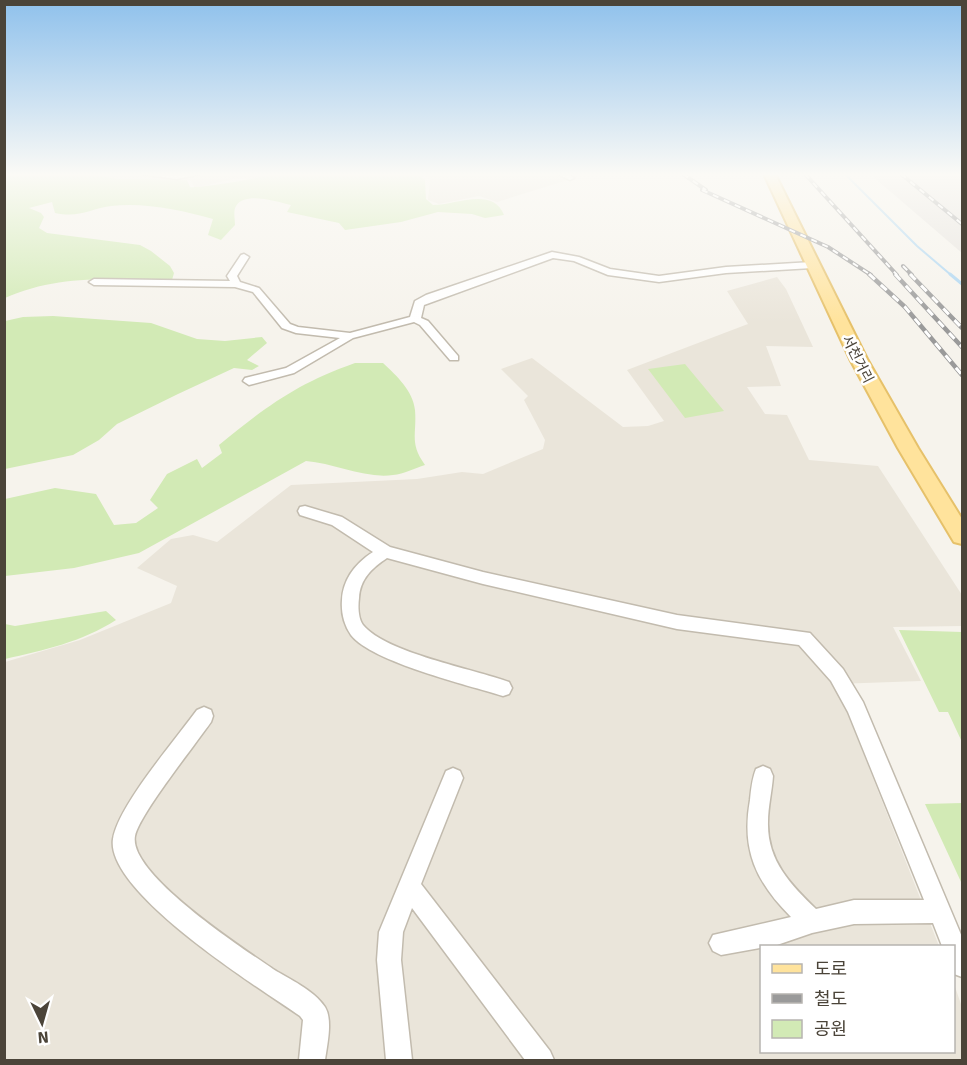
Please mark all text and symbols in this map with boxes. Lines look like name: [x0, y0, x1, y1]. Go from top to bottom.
street label: 서천거리: [838, 332, 877, 386]
legend: [760, 945, 955, 1053]
text: 도로: [814, 958, 847, 980]
text: 철도: [814, 988, 847, 1010]
north arrow: [12, 993, 72, 1053]
text: 공원: [814, 1018, 847, 1040]
text: N: [37, 1026, 50, 1047]

